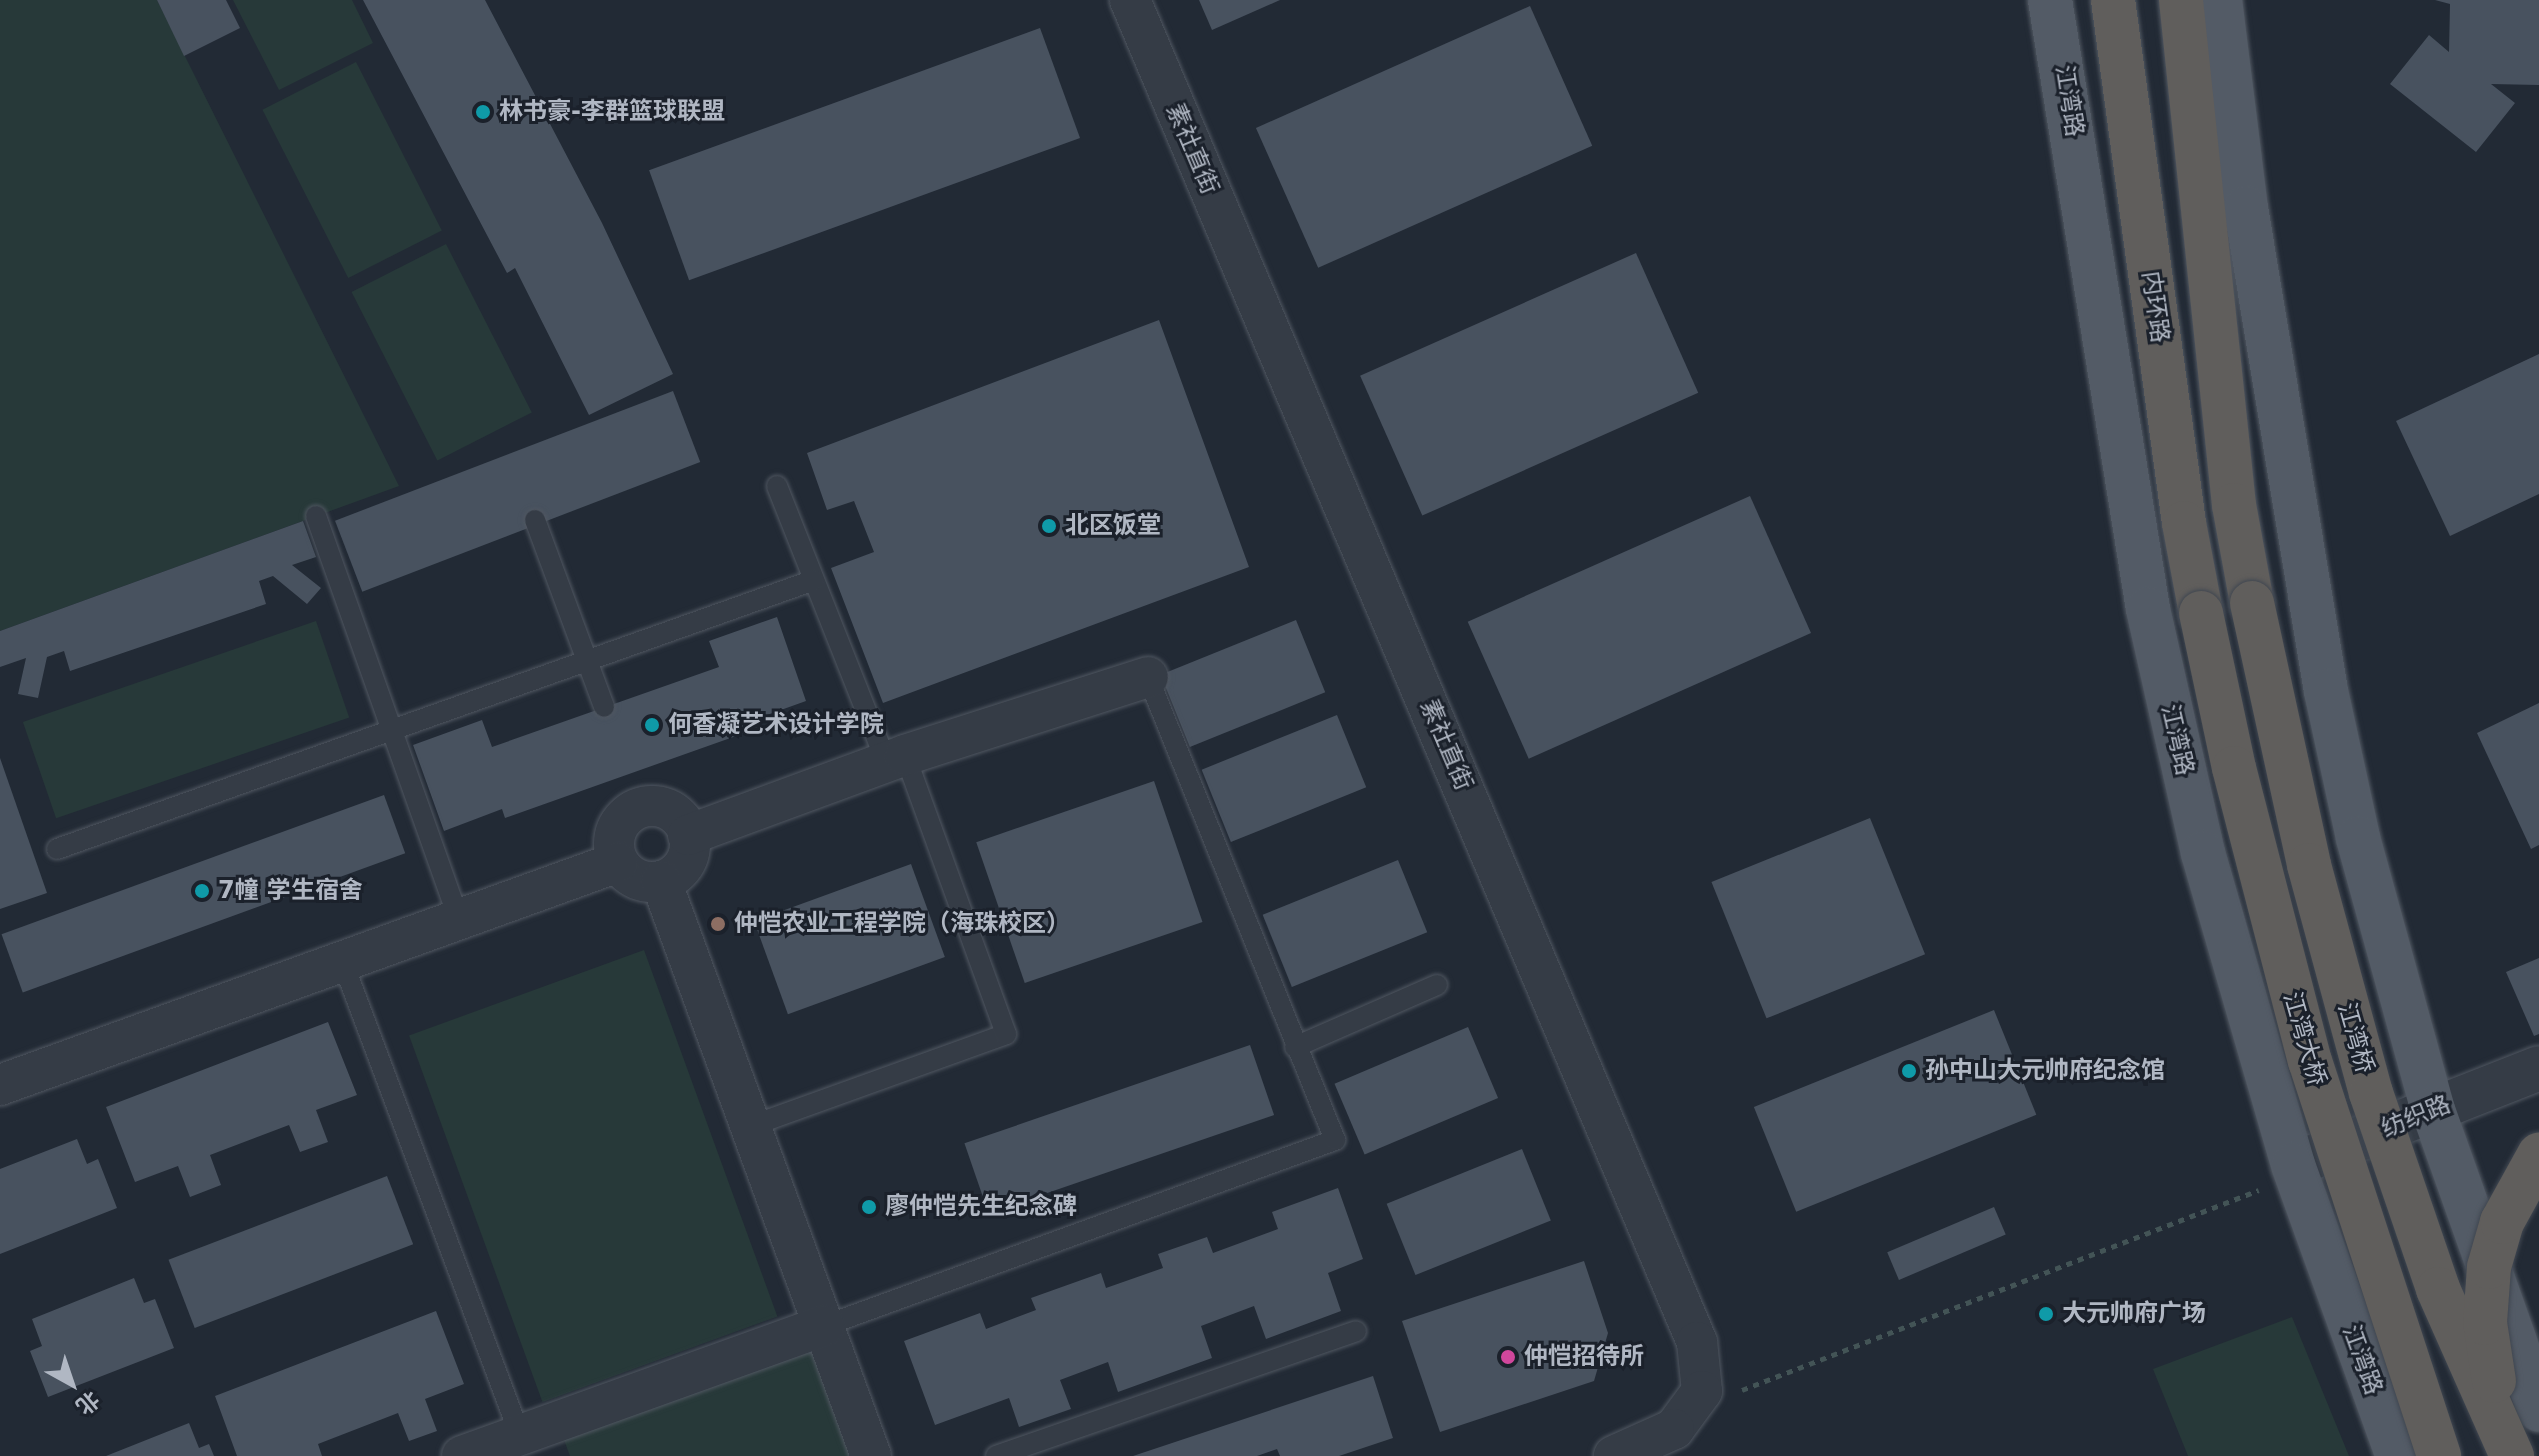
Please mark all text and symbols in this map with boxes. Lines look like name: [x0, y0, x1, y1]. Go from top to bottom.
street label: 江湾路: [2049, 63, 2089, 139]
place label: 林书豪-李群篮球联盟: [499, 98, 725, 126]
street label: 素社直街: [1160, 99, 1224, 199]
marker: 林书豪-李群篮球联盟: [474, 103, 492, 121]
street label: 内环路: [2136, 269, 2174, 345]
place label: 北区饭堂: [1065, 512, 1161, 540]
marker: 北区饭堂: [1040, 517, 1058, 535]
street label: 素社直街: [1414, 695, 1478, 795]
street label: 江湾路: [2155, 702, 2199, 778]
place label: 何香凝艺术设计学院: [668, 711, 884, 739]
marker: 何香凝艺术设计学院: [643, 716, 661, 734]
place label: 7幢 学生宿舍: [218, 877, 363, 905]
marker: 7幢 学生宿舍: [193, 882, 211, 900]
place label: 仲恺农业工程学院（海珠校区）: [734, 910, 1070, 938]
marker: 仲恺农业工程学院（海珠校区）: [709, 915, 727, 933]
street label: 江湾大桥: [2277, 989, 2331, 1089]
street label: 江湾桥: [2331, 999, 2379, 1077]
place label: 孙中山大元帅府纪念馆: [1925, 1057, 2165, 1085]
marker: 孙中山大元帅府纪念馆: [1900, 1062, 1918, 1080]
street label: 纺织路: [2377, 1090, 2455, 1144]
place label: 廖仲恺先生纪念碑: [885, 1193, 1077, 1221]
marker: 廖仲恺先生纪念碑: [860, 1198, 878, 1216]
place label: 大元帅府广场: [2062, 1300, 2206, 1328]
marker: 大元帅府广场: [2037, 1305, 2055, 1323]
street label: 江湾路: [2336, 1321, 2388, 1399]
place label: 仲恺招待所: [1524, 1343, 1644, 1371]
north arrow: [32, 1344, 112, 1424]
marker: 仲恺招待所: [1499, 1348, 1517, 1366]
text: 北: [71, 1386, 104, 1419]

